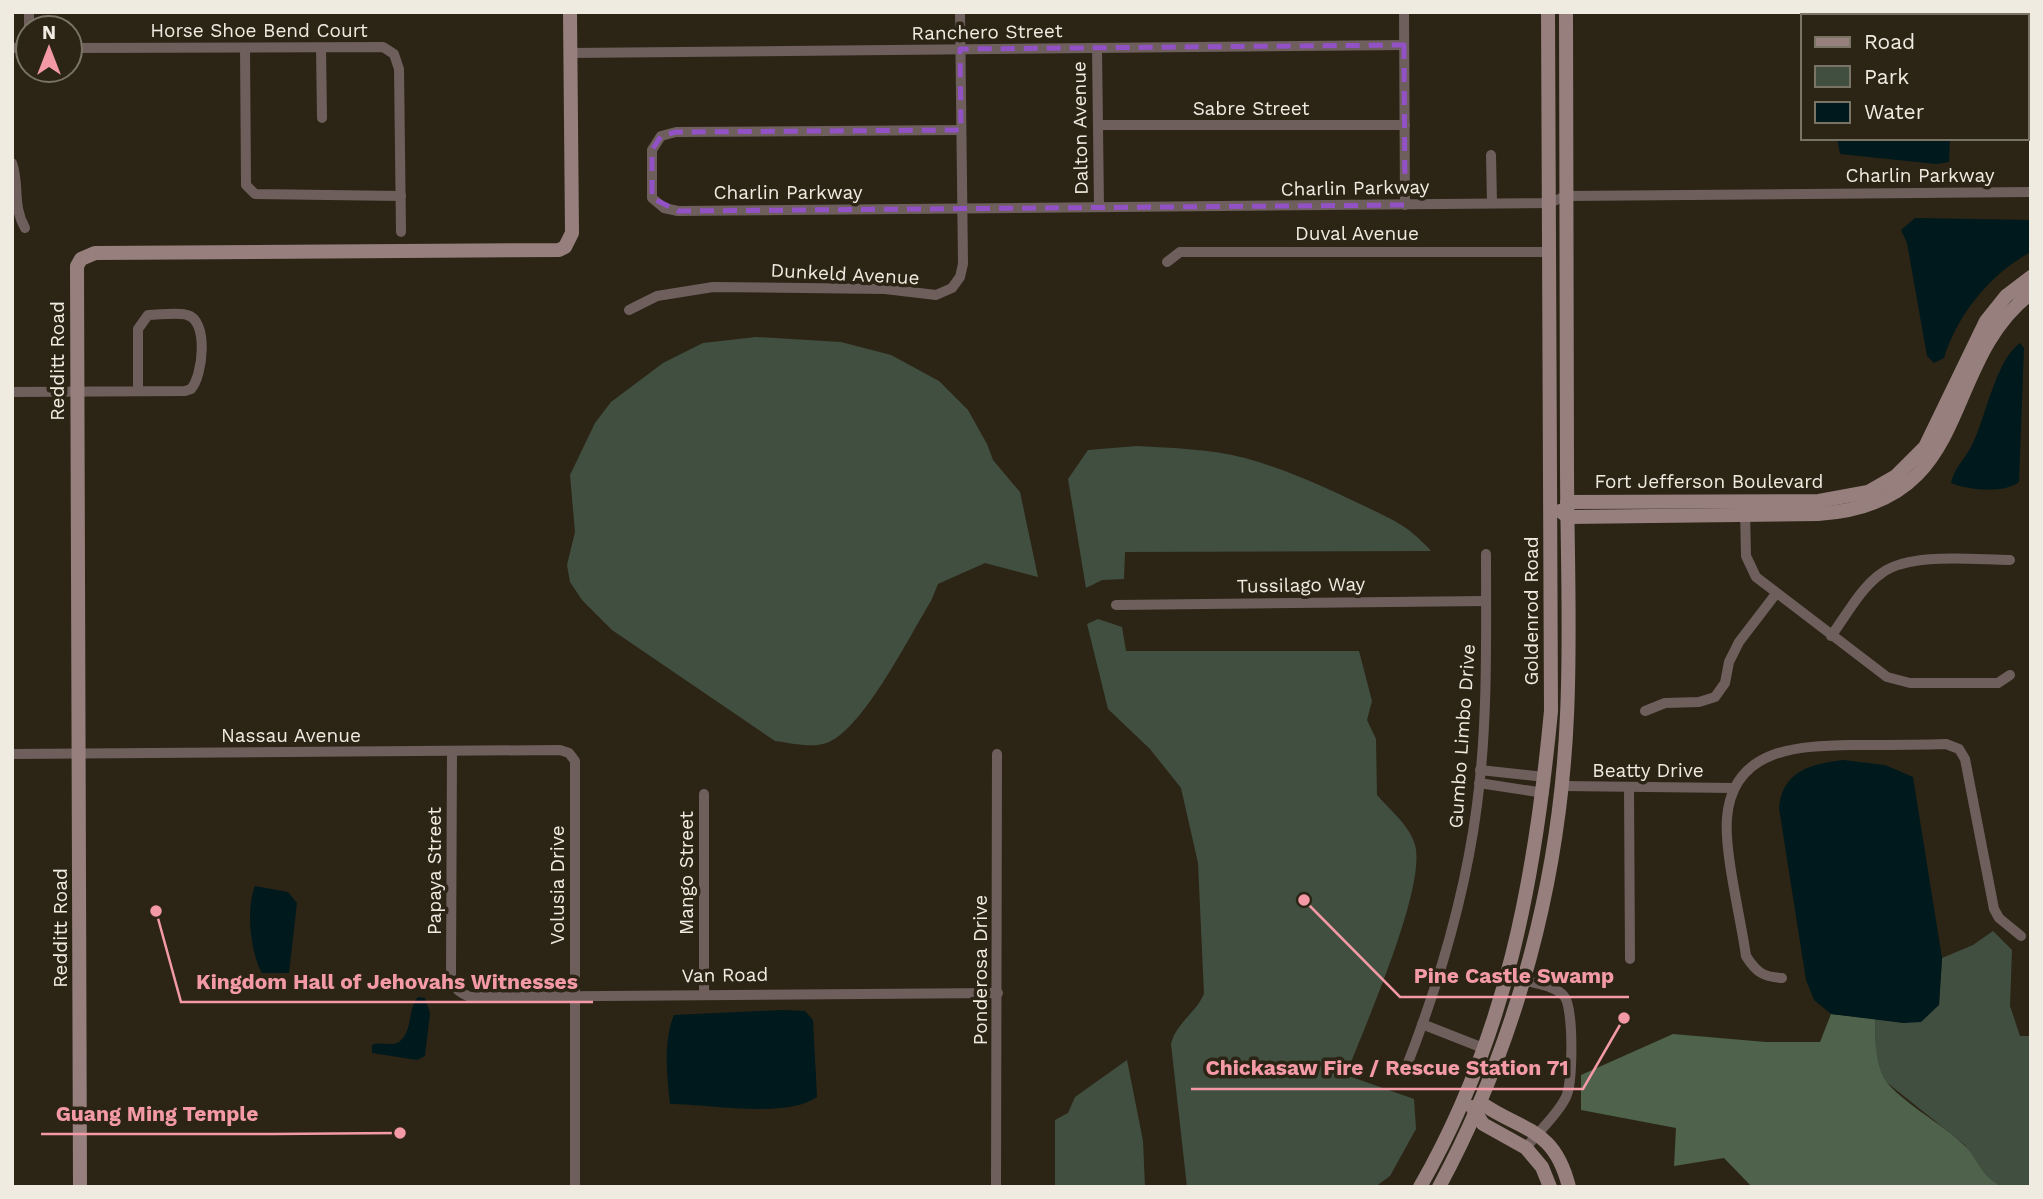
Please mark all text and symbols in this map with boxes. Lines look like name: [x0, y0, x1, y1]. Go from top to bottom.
north arrow: [14, 14, 84, 84]
legend: [1801, 14, 2029, 140]
street label: Horse Shoe Bend Court: [150, 19, 368, 42]
street label: Ranchero Street: [911, 19, 1063, 45]
text: N: [42, 21, 56, 44]
text: Road: [1864, 29, 1915, 54]
street label: Dalton Avenue: [1067, 61, 1093, 195]
text: Park: [1864, 64, 1909, 89]
street label: Sabre Street: [1193, 97, 1309, 120]
text: Water: [1864, 99, 1925, 124]
street label: Charlin Parkway: [1846, 164, 1995, 187]
street label: Charlin Parkway: [1280, 175, 1430, 201]
street label: Charlin Parkway: [714, 181, 863, 204]
street label: Duval Avenue: [1295, 222, 1419, 245]
street label: Dunkeld Avenue: [770, 259, 920, 289]
street label: Redditt Road: [46, 301, 69, 421]
street label: Fort Jefferson Boulevard: [1594, 470, 1824, 493]
street label: Goldenrod Road: [1520, 536, 1543, 686]
street label: Tussilago Way: [1236, 572, 1366, 598]
street label: Gumbo Limbo Drive: [1444, 643, 1480, 829]
street label: Nassau Avenue: [221, 724, 361, 747]
street label: Beatty Drive: [1592, 759, 1704, 782]
street label: Papaya Street: [423, 807, 446, 935]
street label: Mango Street: [675, 811, 698, 935]
street label: Volusia Drive: [546, 825, 569, 945]
street label: Redditt Road: [49, 868, 72, 988]
street label: Ponderosa Drive: [969, 895, 992, 1045]
callout: Pine Castle Swamp: [1400, 955, 1629, 997]
callout: Kingdom Hall of Jehovahs Witnesses: [181, 960, 593, 1002]
street label: Van Road: [682, 963, 768, 987]
text: Pine Castle Swamp: [1414, 963, 1614, 988]
text: Kingdom Hall of Jehovahs Witnesses: [196, 969, 578, 994]
callout: Chickasaw Fire / Rescue Station 71: [1191, 1047, 1583, 1089]
text: Chickasaw Fire / Rescue Station 71: [1205, 1055, 1569, 1080]
callout: Guang Ming Temple: [41, 1092, 272, 1134]
text: Guang Ming Temple: [56, 1101, 258, 1126]

